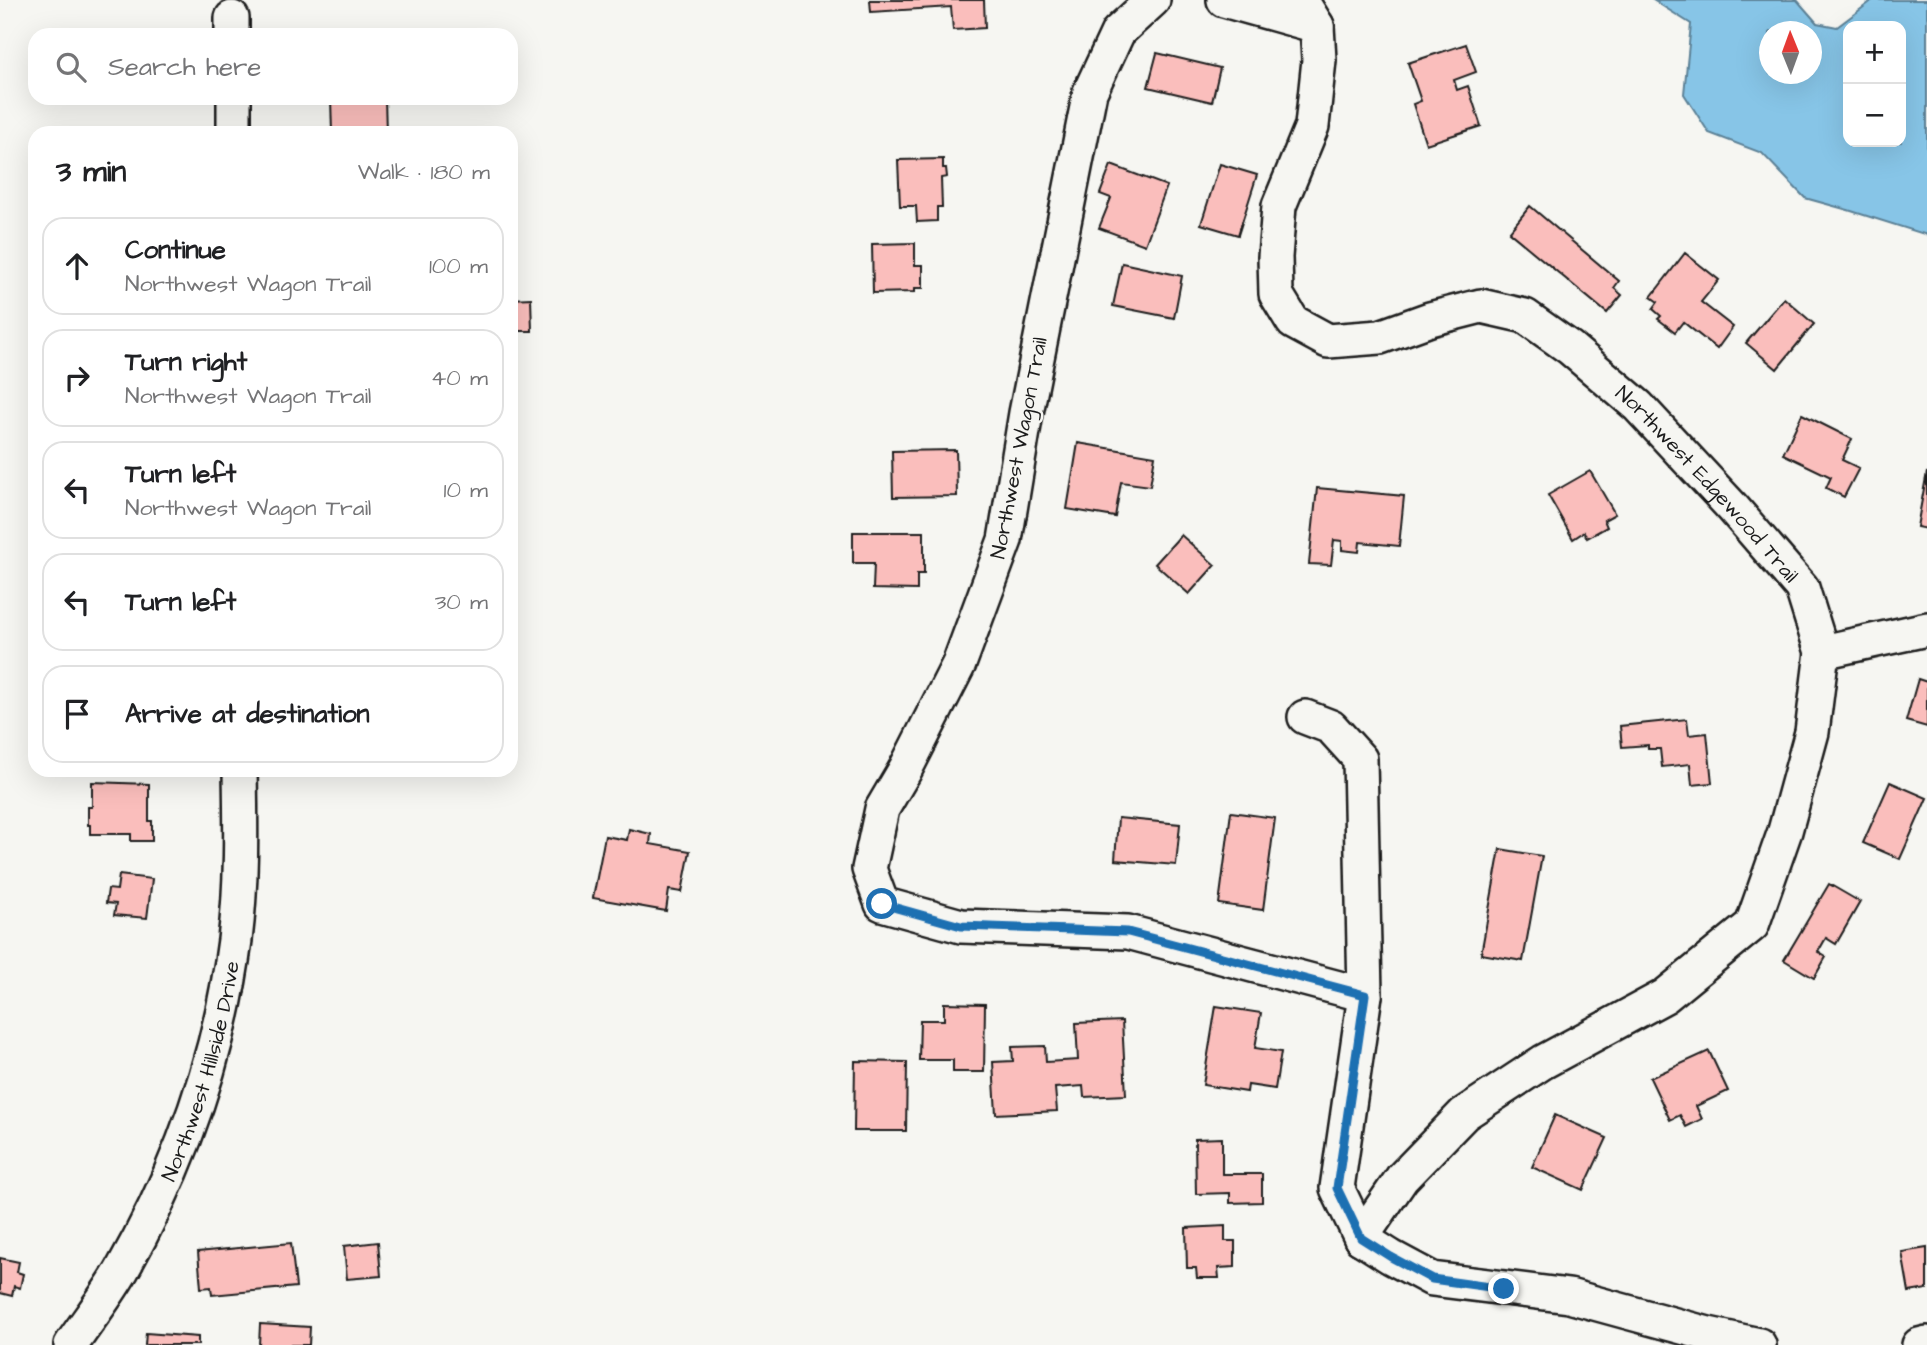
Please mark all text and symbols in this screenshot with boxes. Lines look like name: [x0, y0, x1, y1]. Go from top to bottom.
north arrow: [1759, 21, 1822, 84]
map controls: [1843, 21, 1906, 147]
button: +: [1843, 21, 1906, 84]
search box: [28, 28, 518, 105]
icon: search: [52, 48, 90, 86]
text: Search here: [108, 49, 261, 85]
button: −: [1843, 84, 1906, 147]
text: 3 min: [56, 151, 126, 193]
text: Walk · 180 m: [358, 156, 490, 188]
text: Continue: [125, 232, 226, 268]
icon: ahead: [58, 247, 96, 285]
text: 100 m: [429, 250, 488, 282]
text: Northwest Wagon Trail: [125, 268, 372, 300]
street label: Northwest Wagon Trail: [983, 335, 1057, 562]
text: Turn right: [125, 344, 247, 380]
icon: right: [58, 359, 96, 397]
text: 40 m: [431, 362, 488, 394]
street label: Northwest Edgewood Trail: [1609, 379, 1805, 589]
text: Northwest Wagon Trail: [125, 380, 372, 412]
text: Turn left: [125, 456, 236, 492]
icon: left: [58, 471, 96, 509]
text: 10 m: [443, 474, 488, 506]
text: Northwest Wagon Trail: [125, 492, 372, 524]
icon: left: [58, 583, 96, 621]
text: Turn left: [125, 584, 236, 620]
text: 30 m: [435, 586, 488, 618]
icon: arrive: [58, 695, 96, 733]
text: Arrive at destination: [125, 696, 370, 732]
route start: [866, 888, 897, 919]
street label: Northwest Hillside Drive: [154, 959, 246, 1186]
route end: [1488, 1273, 1519, 1304]

